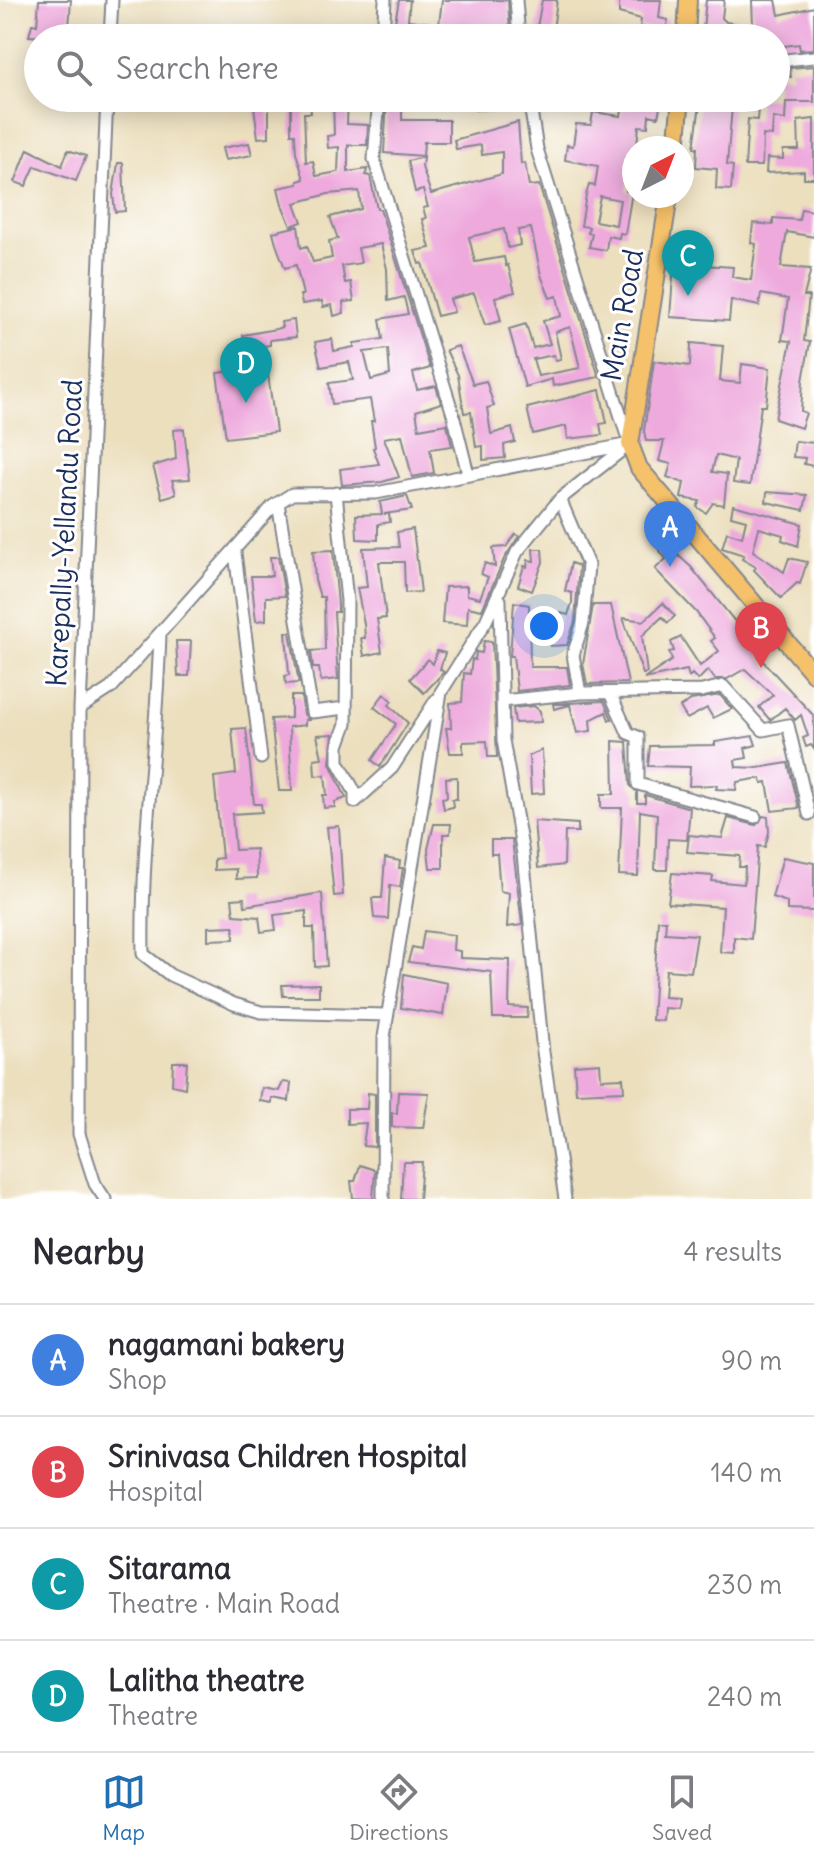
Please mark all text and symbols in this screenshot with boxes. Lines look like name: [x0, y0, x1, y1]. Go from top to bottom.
search box: [24, 24, 790, 112]
icon: search: [52, 46, 96, 90]
text: Search here: [116, 49, 279, 87]
north arrow: [622, 136, 694, 208]
pin: C: [662, 230, 714, 296]
street label: Main Road: [593, 246, 651, 384]
pin: D: [220, 337, 272, 403]
street label: Karepally-Yellandu Road: [38, 378, 90, 688]
pin: A: [644, 501, 696, 567]
pin: B: [735, 602, 787, 668]
your location: [524, 606, 564, 646]
text: Nearby: [32, 1230, 145, 1273]
text: 4 results: [684, 1235, 782, 1268]
text: nagamani bakery: [108, 1325, 345, 1363]
text: A: [50, 1344, 66, 1377]
text: 90 m: [721, 1344, 782, 1377]
text: Shop: [108, 1363, 167, 1396]
text: Srinivasa Children Hospital: [108, 1437, 467, 1475]
text: B: [49, 1456, 67, 1489]
text: 140 m: [711, 1456, 782, 1489]
text: Hospital: [108, 1475, 203, 1508]
text: Sitarama: [108, 1549, 231, 1587]
text: C: [49, 1568, 67, 1601]
text: 230 m: [707, 1568, 782, 1601]
text: Theatre · Main Road: [108, 1587, 340, 1620]
text: Lalitha theatre: [108, 1661, 305, 1699]
text: D: [49, 1680, 67, 1713]
text: 240 m: [707, 1680, 782, 1713]
text: Theatre: [108, 1699, 198, 1732]
tab: Map: [102, 1770, 146, 1846]
tab: Directions: [349, 1770, 449, 1846]
tab: Saved: [652, 1770, 712, 1846]

